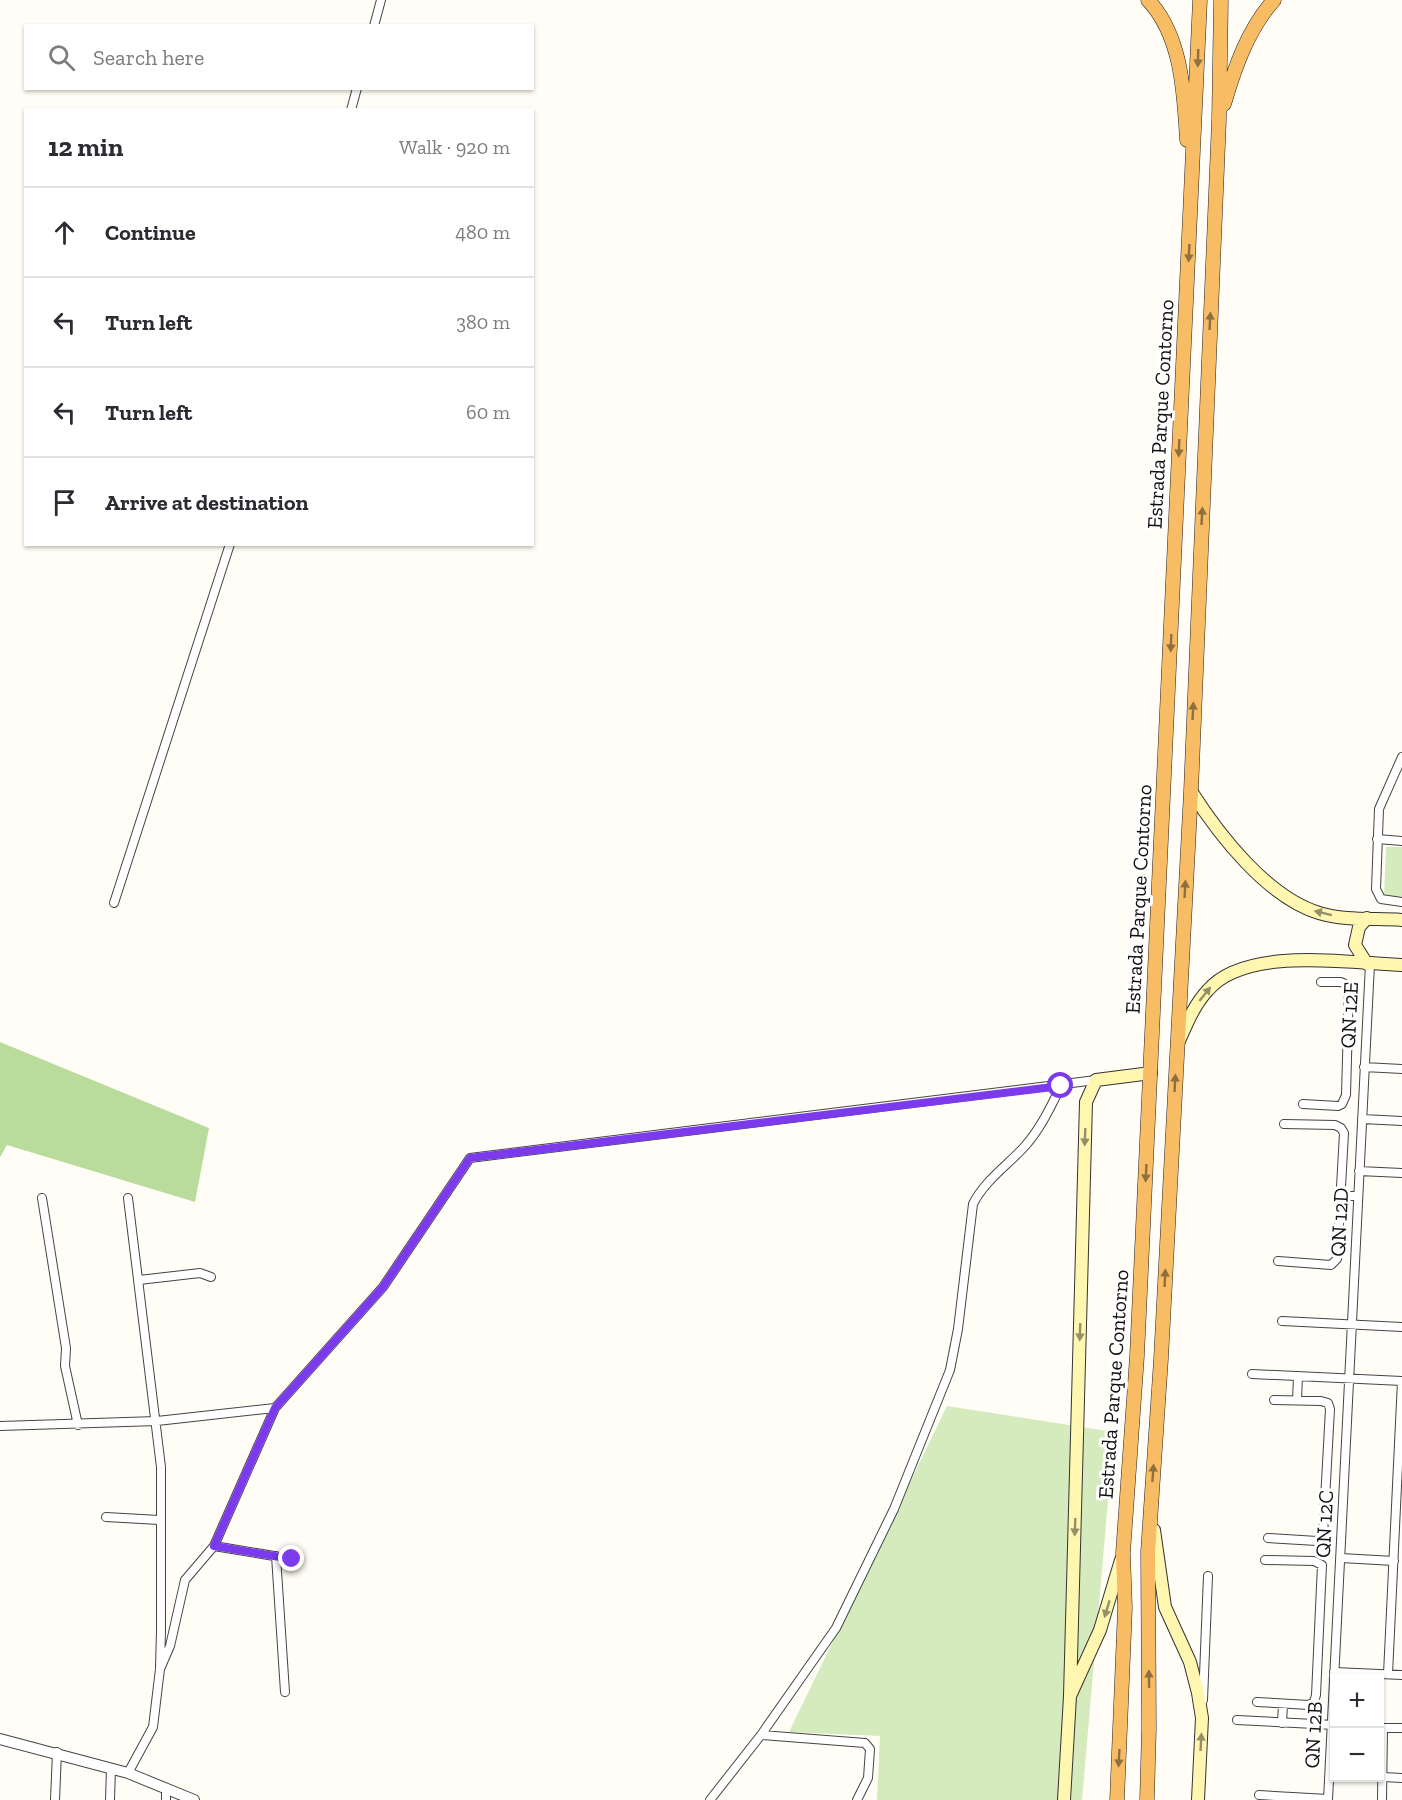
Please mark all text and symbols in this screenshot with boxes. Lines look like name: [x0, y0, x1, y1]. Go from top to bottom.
search box: [24, 24, 534, 90]
icon: search: [45, 41, 78, 74]
text: Search here: [93, 44, 204, 71]
one-way arrow: [1193, 49, 1202, 68]
text: 12 min: [48, 131, 123, 163]
text: Walk · 920 m: [399, 135, 510, 159]
icon: ahead: [48, 216, 81, 249]
text: Continue: [105, 219, 196, 246]
text: 480 m: [455, 220, 510, 244]
one-way arrow: [1185, 244, 1194, 263]
street label: Estrada Parque Contorno: [1142, 299, 1178, 529]
icon: left: [48, 306, 81, 339]
text: Turn left: [105, 309, 192, 336]
text: 380 m: [456, 310, 510, 334]
one-way arrow: [1206, 312, 1215, 331]
icon: left: [48, 396, 81, 429]
text: Turn left: [105, 399, 192, 426]
text: 60 m: [466, 400, 510, 424]
one-way arrow: [1174, 438, 1184, 457]
icon: arrive: [48, 486, 81, 519]
text: Arrive at destination: [105, 489, 308, 516]
one-way arrow: [1197, 507, 1206, 526]
one-way arrow: [1166, 633, 1175, 652]
one-way arrow: [1188, 702, 1197, 721]
street label: Estrada Parque Contorno: [1120, 784, 1156, 1014]
one-way arrow: [1181, 879, 1190, 898]
one-way arrow: [1314, 908, 1332, 917]
street label: QN 12E: [1335, 981, 1363, 1049]
one-way arrow: [1199, 987, 1211, 1002]
route start: [1047, 1072, 1073, 1098]
one-way arrow: [1170, 1074, 1179, 1093]
one-way arrow: [1081, 1127, 1090, 1146]
one-way arrow: [1142, 1163, 1151, 1182]
street label: QN 12D: [1325, 1187, 1353, 1257]
street label: Estrada Parque Contorno: [1093, 1268, 1133, 1500]
one-way arrow: [1160, 1269, 1169, 1288]
one-way arrow: [1075, 1322, 1085, 1341]
one-way arrow: [1148, 1463, 1158, 1482]
street label: QN 12C: [1310, 1489, 1338, 1559]
one-way arrow: [1070, 1517, 1080, 1536]
route end: [278, 1545, 304, 1571]
one-way arrow: [1101, 1600, 1111, 1618]
one-way arrow: [1144, 1669, 1154, 1688]
map controls: [1330, 1674, 1384, 1782]
button: +: [1330, 1674, 1384, 1728]
street label: QN 12B: [1299, 1701, 1327, 1769]
button: −: [1330, 1728, 1384, 1782]
one-way arrow: [1196, 1732, 1205, 1751]
one-way arrow: [1115, 1748, 1124, 1767]

